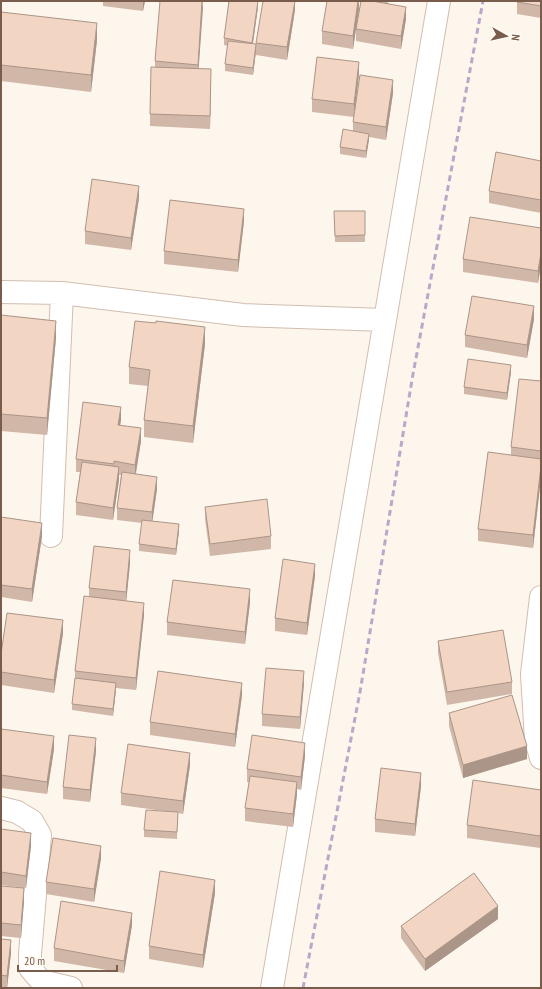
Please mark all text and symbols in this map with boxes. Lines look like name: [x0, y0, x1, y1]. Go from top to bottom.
north arrow: [486, 16, 526, 56]
text: N: [509, 33, 523, 41]
scale bar: [18, 947, 117, 973]
text: 20 m: [24, 953, 45, 968]

